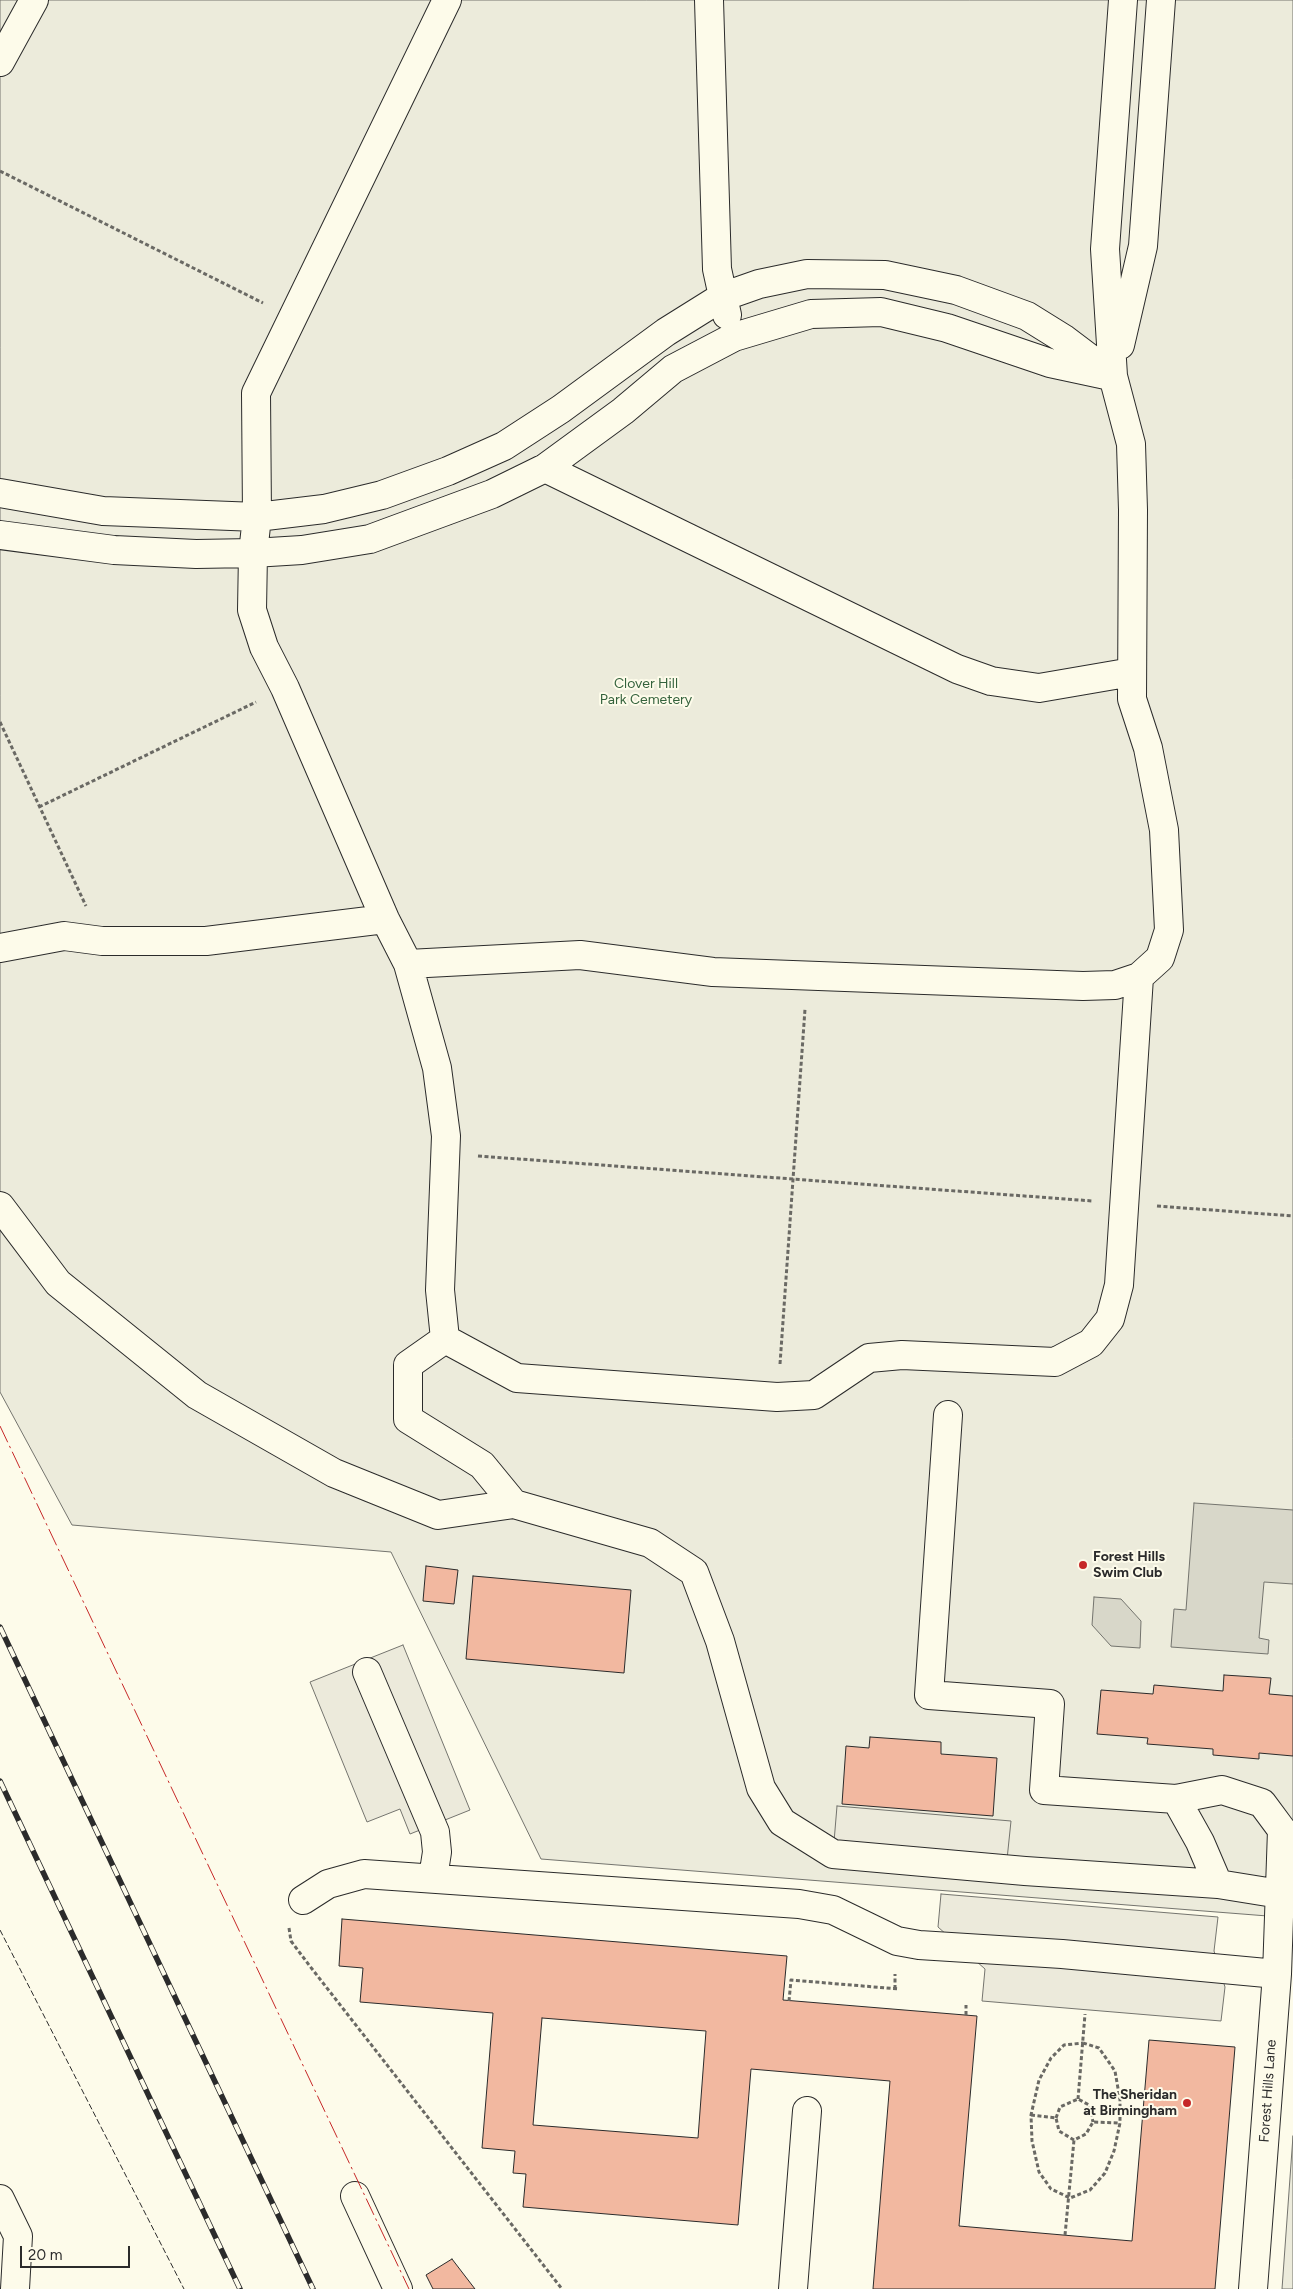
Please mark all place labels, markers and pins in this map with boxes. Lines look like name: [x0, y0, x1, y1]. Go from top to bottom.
place label: Forest Hills Swim Club: [1093, 1549, 1165, 1581]
marker: Forest Hills Swim Club: [1077, 1559, 1089, 1571]
place label: The Sheridan at Birmingham: [1083, 2087, 1177, 2120]
marker: The Sheridan at Birmingham: [1181, 2097, 1193, 2109]

